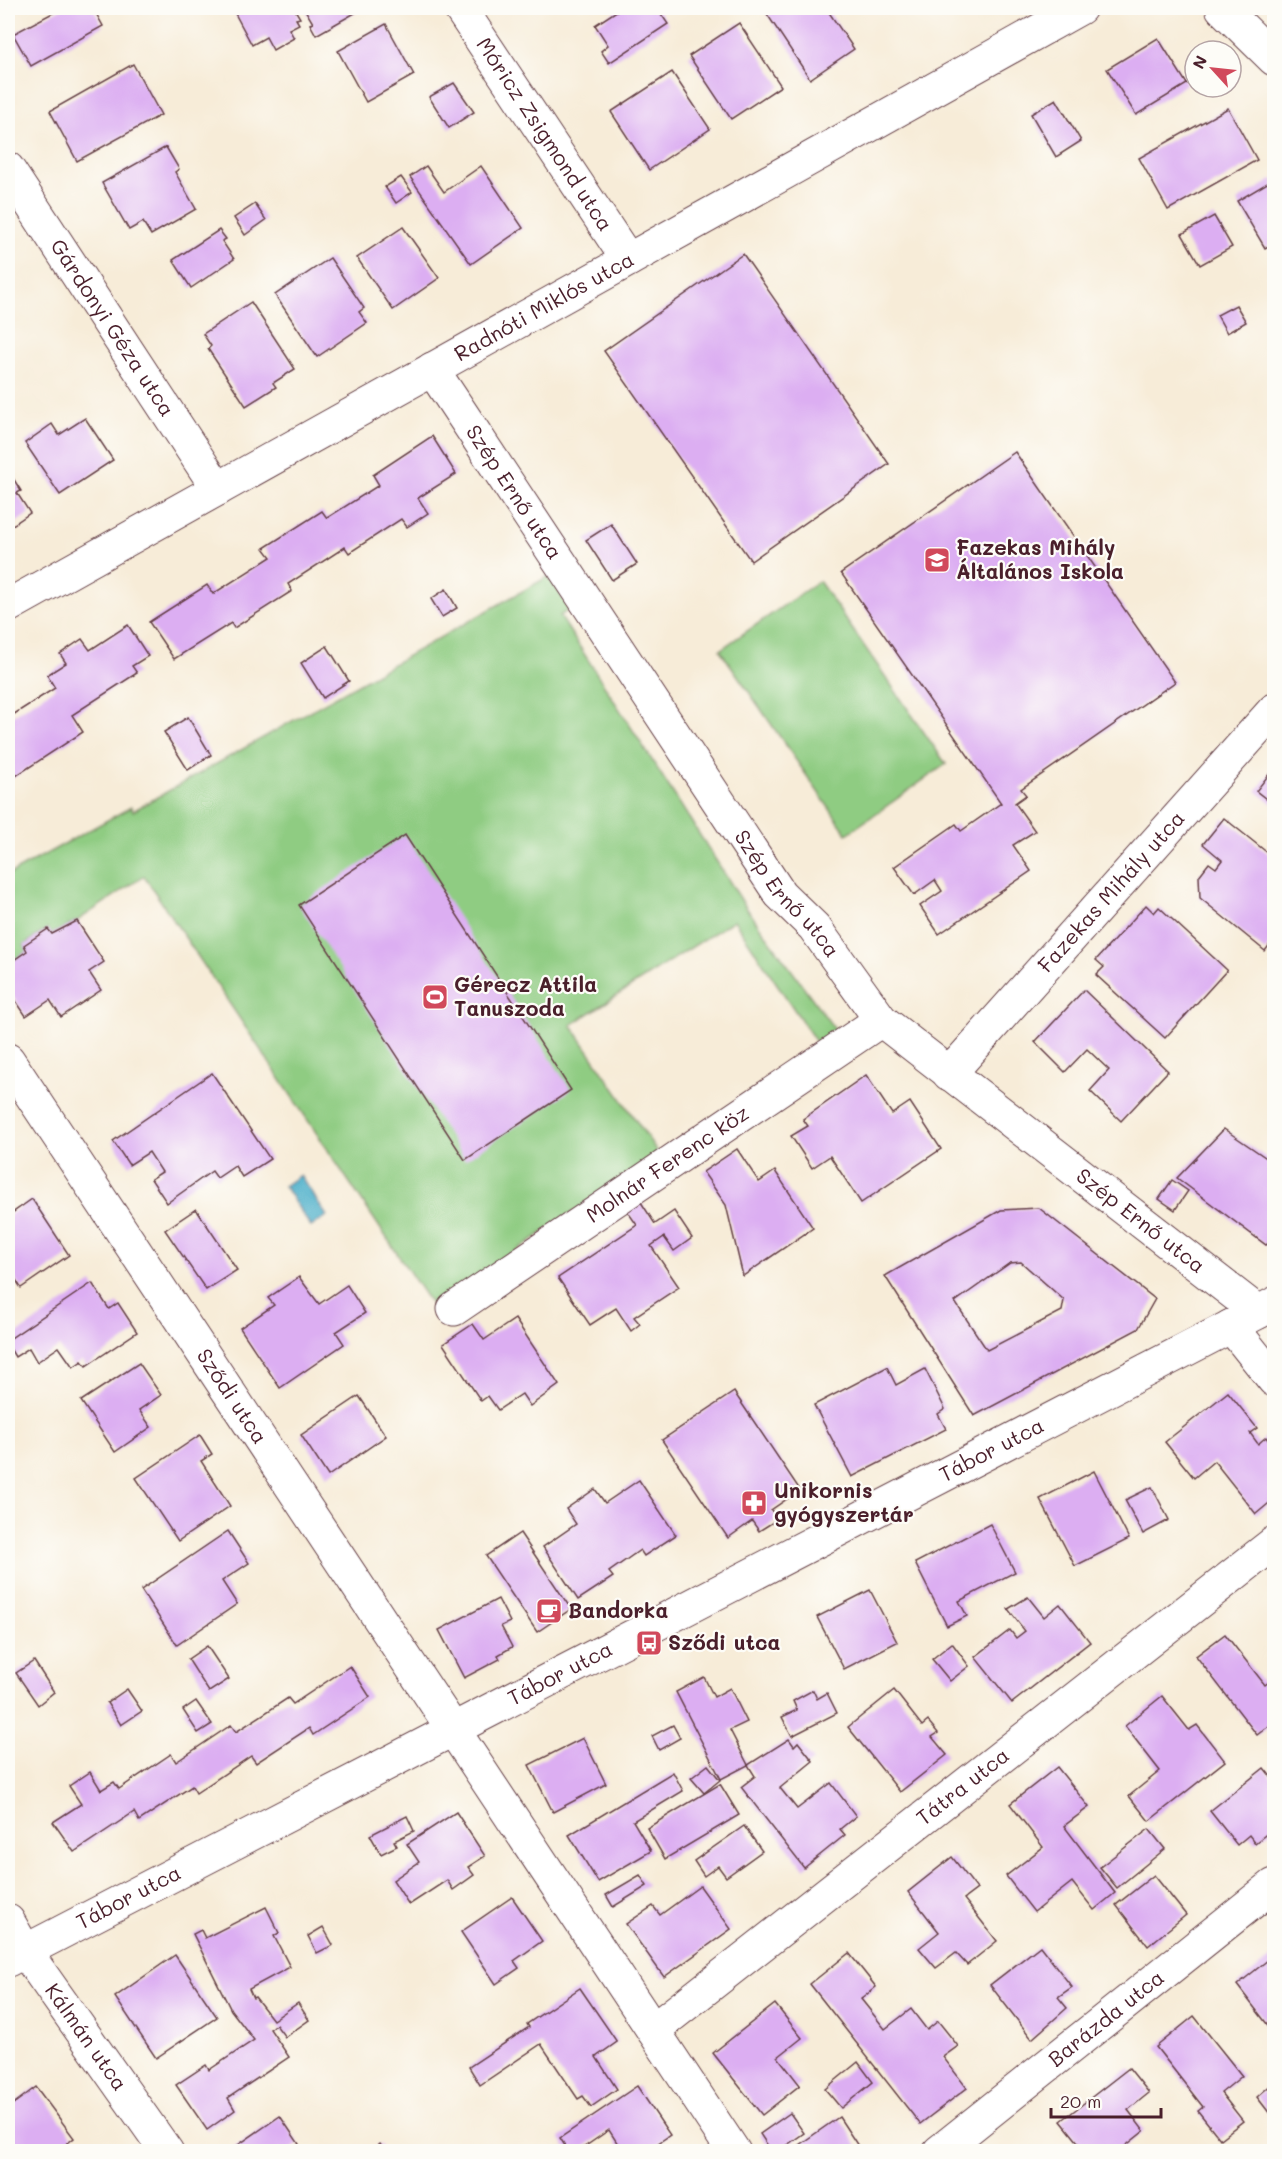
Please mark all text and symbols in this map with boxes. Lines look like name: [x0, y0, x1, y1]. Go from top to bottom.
street label: Móricz Zsigmond utca: [471, 32, 620, 236]
north arrow: [1183, 39, 1243, 99]
text: N: [1187, 52, 1211, 72]
street label: Gárdonyi Géza utca: [45, 233, 182, 421]
street label: Radnóti Miklós utca: [449, 245, 638, 366]
street label: Szép Ernő utca: [461, 419, 569, 564]
place label: Fazekas Mihály Általános Iskola: [956, 533, 1124, 584]
school or university icon: Fazekas Mihály Általános Iskola: [922, 545, 952, 575]
street label: Fazekas Mihály utca: [1031, 804, 1190, 978]
street label: Szép Ernő utca: [729, 824, 846, 962]
place label: Gérecz Attila Tanuszoda: [454, 970, 597, 1021]
sports icon: Gérecz Attila Tanuszoda: [420, 982, 450, 1012]
street label: Molnár Ferenc köz: [580, 1098, 753, 1228]
street label: Szép Ernő utca: [1071, 1161, 1211, 1278]
street label: Sződi utca: [192, 1343, 274, 1448]
street label: Tábor utca: [934, 1411, 1048, 1487]
place label: Unikornis gyógyszertár: [774, 1476, 914, 1528]
pharmacy icon: Unikornis gyógyszertár: [739, 1488, 769, 1518]
cafe icon: Bandorka: [534, 1596, 564, 1626]
place label: Bandorka: [568, 1596, 668, 1623]
bus stop icon: Sződi utca: [634, 1628, 664, 1658]
place label: Sződi utca: [668, 1628, 781, 1655]
street label: Tábor utca: [503, 1634, 616, 1711]
street label: Tátra utca: [910, 1741, 1014, 1830]
street label: Tábor utca: [71, 1858, 185, 1934]
street label: Barázda utca: [1042, 1963, 1169, 2072]
street label: Kálmán utca: [40, 1977, 134, 2095]
scale bar: [1051, 2081, 1160, 2119]
text: 20 m: [1060, 2089, 1101, 2113]

